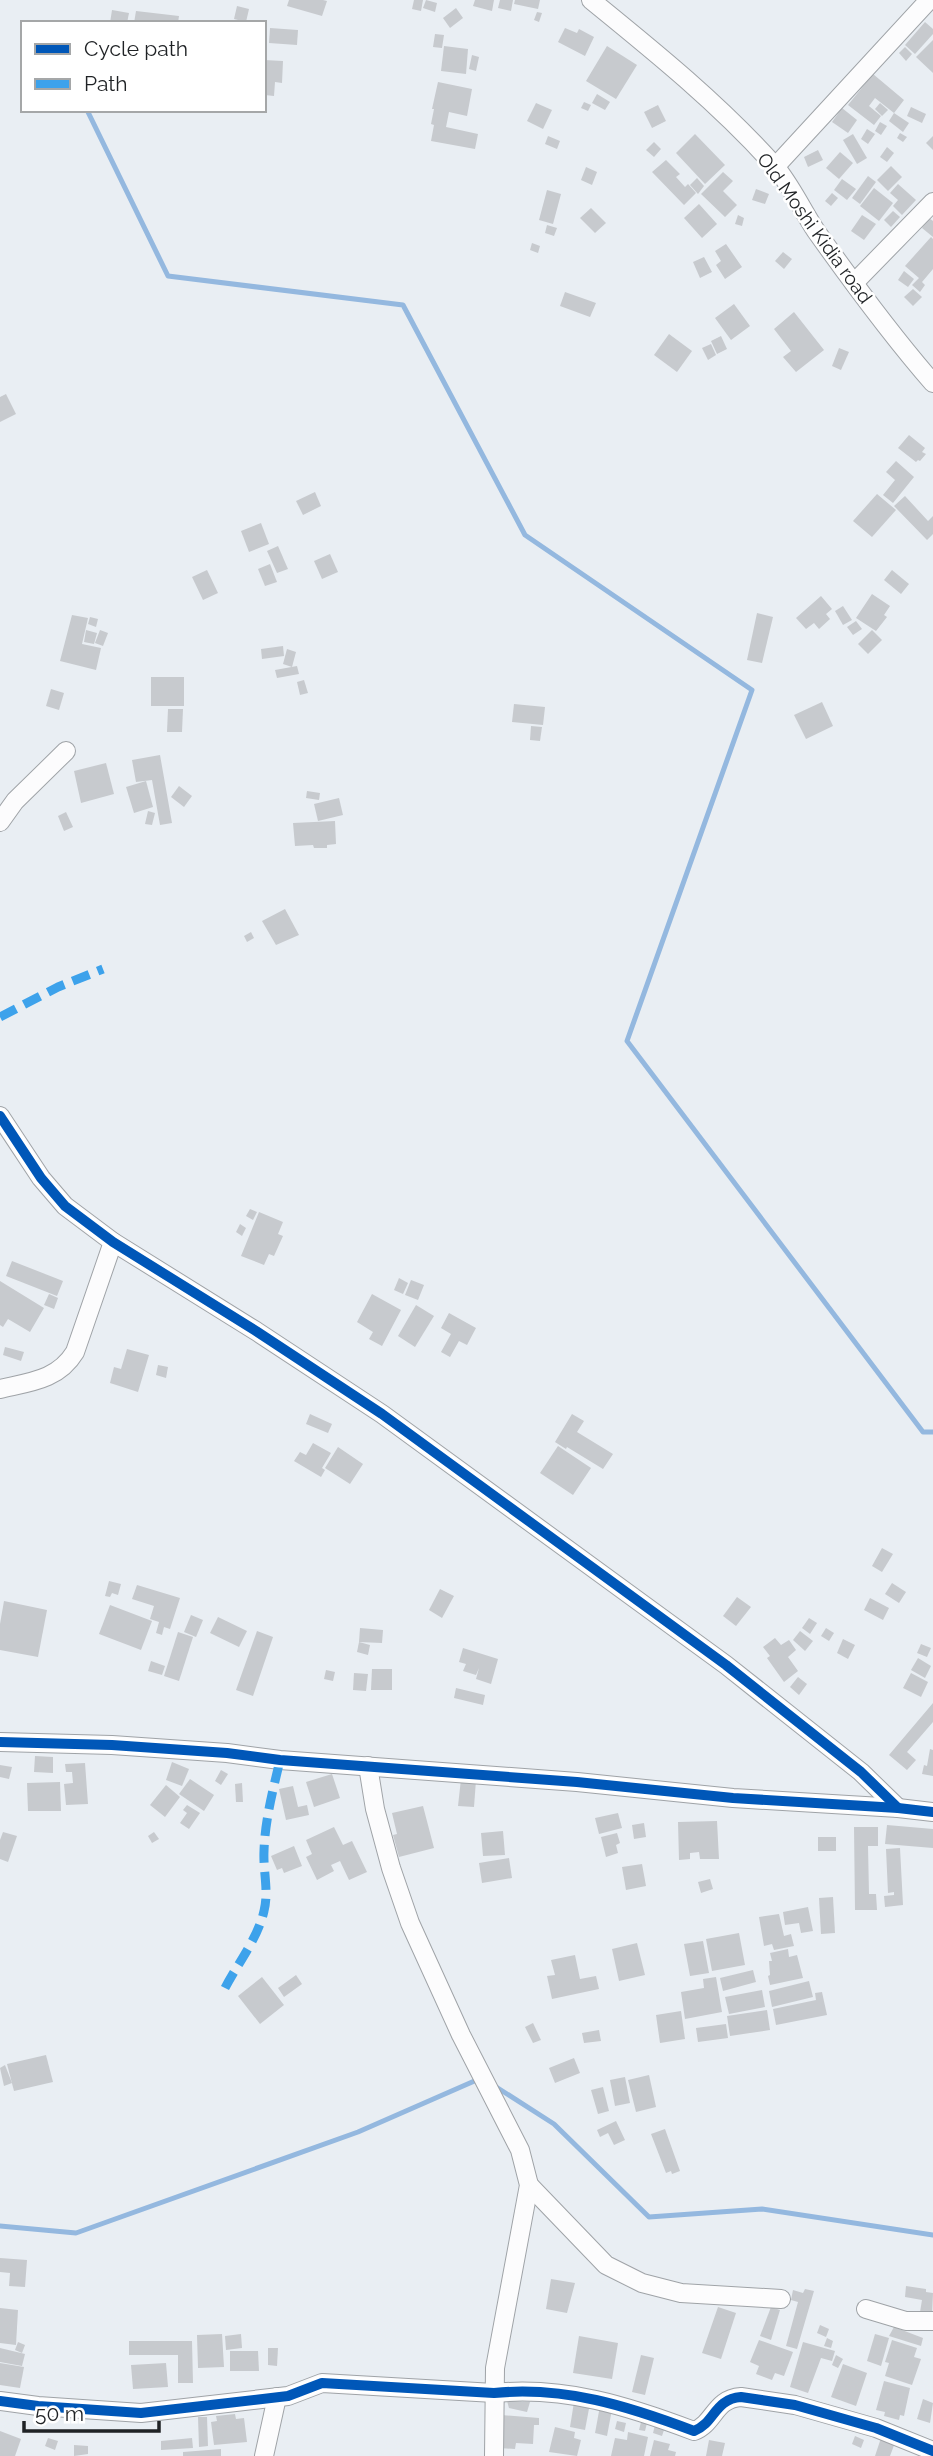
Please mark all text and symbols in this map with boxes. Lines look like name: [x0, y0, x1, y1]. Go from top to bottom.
legend: [21, 21, 266, 112]
text: Cycle path: [84, 36, 188, 61]
text: Path: [84, 71, 128, 96]
street label: Old Moshi Kidia road: [753, 149, 877, 307]
scale bar: [24, 2390, 159, 2434]
text: 50 m: [35, 2401, 84, 2426]

